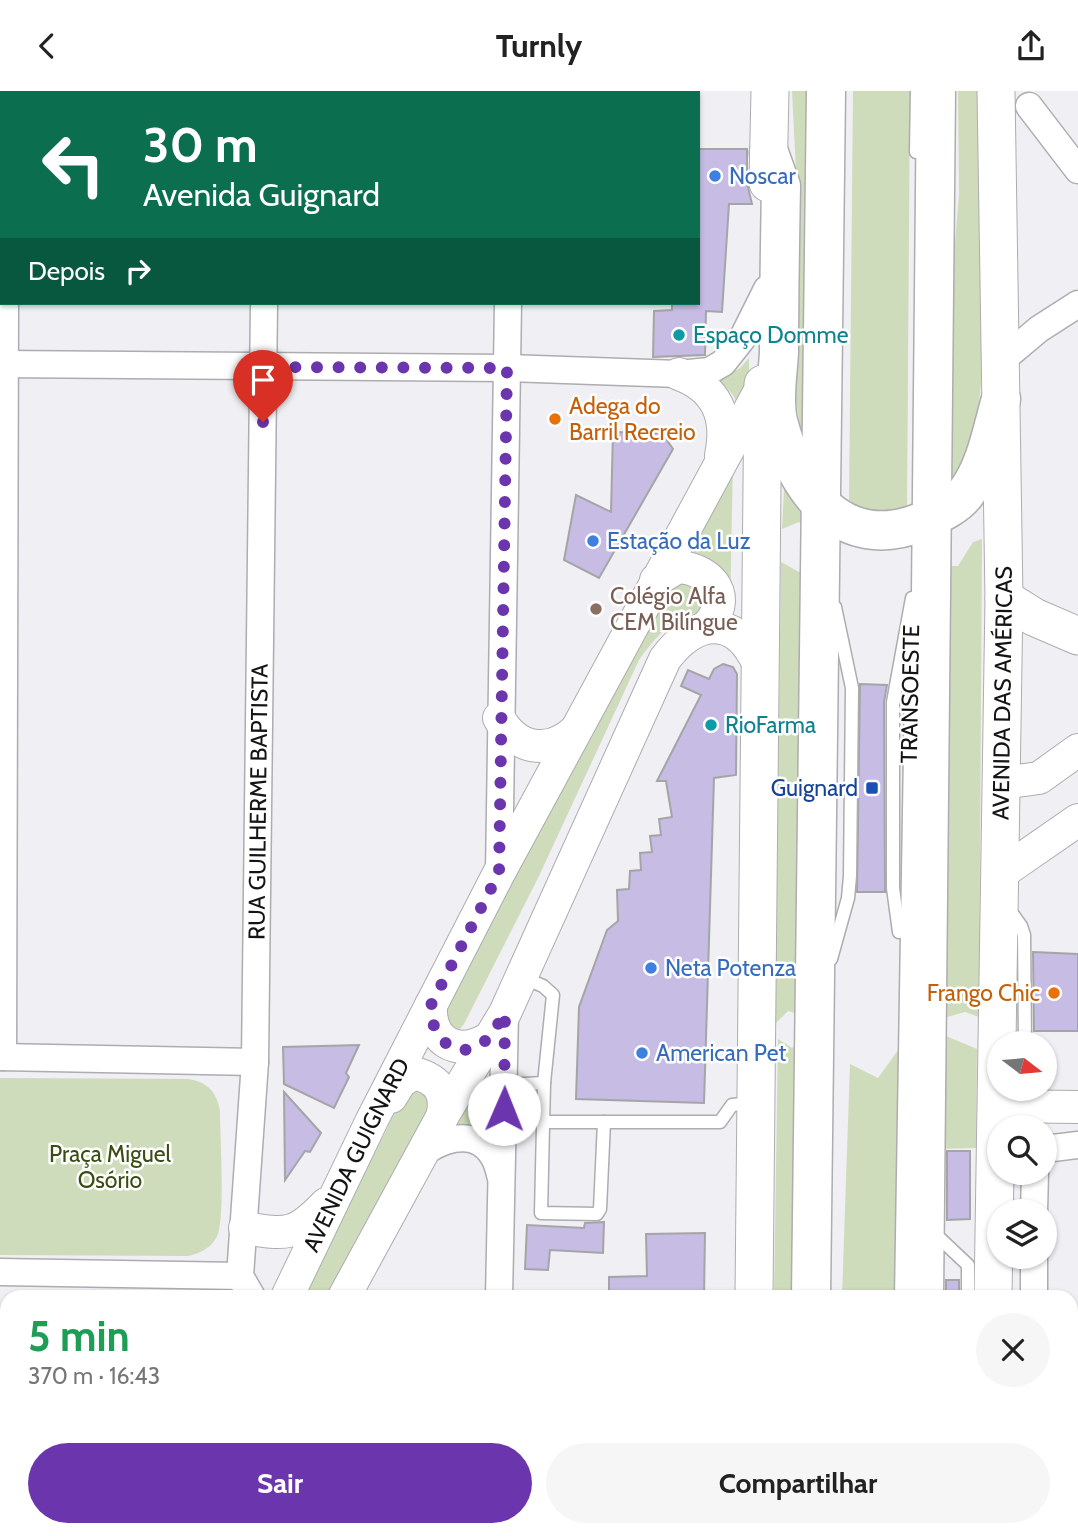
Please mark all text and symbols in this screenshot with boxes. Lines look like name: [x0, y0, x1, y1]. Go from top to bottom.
text: Turnly: [496, 26, 582, 65]
icon: back: [28, 27, 66, 65]
icon: share: [1012, 27, 1050, 65]
text: 30 m: [143, 115, 258, 174]
icon: left: [28, 119, 119, 210]
place label: Noscar: [729, 162, 797, 190]
marker: Noscar: [707, 168, 723, 184]
text: Avenida Guignard: [143, 175, 380, 214]
icon: right: [119, 252, 157, 290]
text: Depois: [28, 255, 105, 287]
place label: Espaço Domme: [693, 321, 849, 349]
marker: Espaço Domme: [671, 327, 687, 343]
pin: [233, 350, 293, 422]
icon: arrive: [244, 361, 282, 399]
place label: Adega do Barril Recreio: [569, 392, 696, 446]
marker: Adega do Barril Recreio: [547, 411, 563, 427]
place label: Estação da Luz: [607, 527, 751, 555]
marker: Estação da Luz: [585, 533, 601, 549]
street label: AVENIDA DAS AMÉRICAS: [987, 566, 1018, 820]
place label: Colégio Alfa CEM Bilíngue: [610, 582, 738, 636]
marker: Colégio Alfa CEM Bilíngue: [588, 601, 604, 617]
street label: TRANSOESTE: [895, 624, 925, 764]
street label: RUA GUILHERME BAPTISTA: [242, 663, 274, 940]
place label: RioFarma: [725, 711, 816, 739]
marker: RioFarma: [703, 717, 719, 733]
place label: Guignard: [771, 774, 858, 802]
marker: Guignard: [864, 780, 880, 796]
place label: Neta Potenza: [665, 954, 796, 982]
marker: Neta Potenza: [643, 960, 659, 976]
place label: Frango Chic: [927, 979, 1040, 1007]
marker: Frango Chic: [1046, 985, 1062, 1001]
north arrow: [987, 1031, 1057, 1101]
map controls: [987, 1031, 1057, 1269]
place label: American Pet: [656, 1039, 786, 1067]
marker: American Pet: [634, 1045, 650, 1061]
street label: AVENIDA GUIGNARD: [297, 1053, 415, 1256]
position arrow: [467, 1072, 541, 1146]
button: search: [987, 1115, 1057, 1185]
park label: Praça Miguel Osório: [49, 1140, 171, 1194]
button: layers: [987, 1199, 1057, 1269]
text: 5 min: [28, 1310, 130, 1362]
button: close: [976, 1313, 1050, 1387]
text: 370 m · 16:43: [28, 1362, 160, 1390]
button: Sair: [28, 1443, 532, 1523]
button: Compartilhar: [546, 1443, 1050, 1523]

